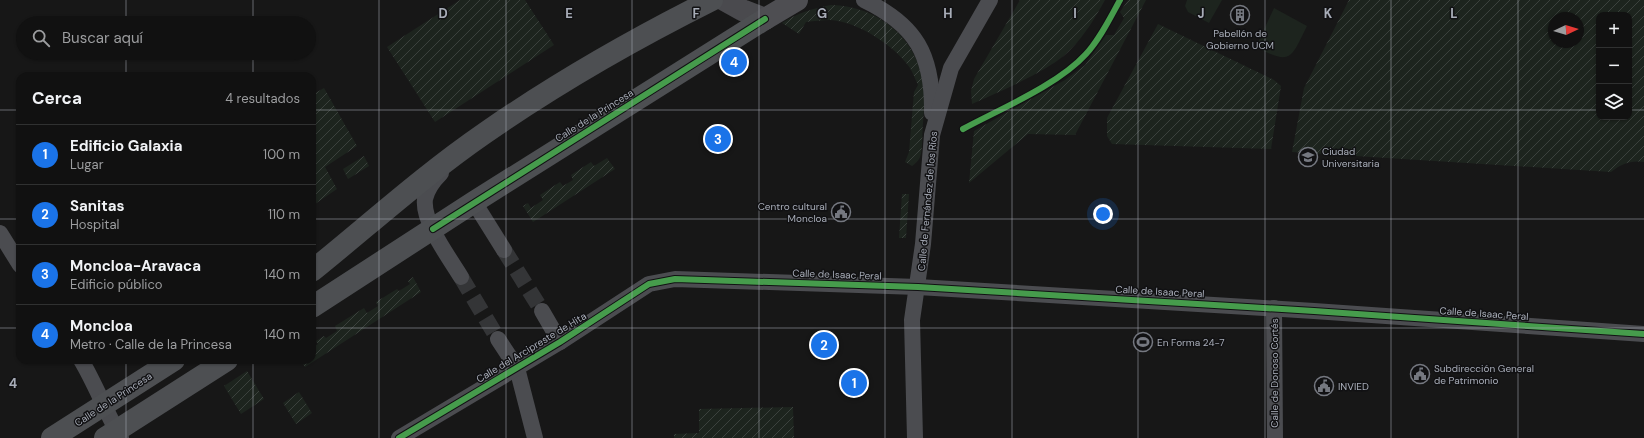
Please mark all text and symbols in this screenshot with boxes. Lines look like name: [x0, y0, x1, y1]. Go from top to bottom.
building icon: Pabellón de Gobierno UCM: [1229, 4, 1251, 26]
text: D: [438, 5, 448, 22]
text: E: [565, 5, 573, 22]
text: F: [692, 5, 700, 22]
text: G: [817, 5, 827, 22]
text: H: [943, 5, 953, 22]
text: I: [1073, 5, 1077, 22]
text: J: [1197, 5, 1205, 22]
text: K: [1324, 5, 1333, 22]
text: L: [1450, 5, 1458, 22]
north arrow: [1548, 12, 1584, 48]
map controls: [1596, 12, 1632, 120]
button: +: [1596, 12, 1632, 48]
search box: [16, 16, 316, 60]
icon: search: [30, 27, 52, 49]
place label: Pabellón de Gobierno UCM: [1206, 27, 1274, 52]
text: Buscar aquí: [62, 28, 143, 48]
pin: 4: [721, 47, 747, 77]
button: −: [1596, 48, 1632, 84]
button: layers: [1596, 84, 1632, 120]
street label: Calle de la Princesa: [553, 86, 636, 145]
text: Cerca: [32, 87, 82, 109]
text: 4 resultados: [225, 90, 300, 107]
pin: 3: [705, 124, 731, 154]
street label: Calle de Fernández de los Ríos: [915, 131, 940, 271]
text: Edificio Galaxia: [70, 136, 182, 156]
place label: Ciudad Universitaria: [1322, 145, 1379, 170]
text: 1: [43, 146, 47, 163]
text: 100 m: [263, 146, 300, 163]
school or university icon: Ciudad Universitaria: [1297, 146, 1319, 168]
text: Lugar: [70, 156, 103, 173]
text: Sanitas: [70, 196, 124, 216]
place label: Centro cultural Moncloa: [758, 200, 827, 225]
public building icon: Centro cultural Moncloa: [830, 201, 852, 223]
your location: [1093, 204, 1113, 224]
text: 2: [41, 206, 49, 223]
text: 110 m: [268, 206, 300, 223]
text: Hospital: [70, 216, 119, 233]
text: Moncloa-Aravaca: [70, 256, 201, 276]
text: 3: [41, 266, 49, 283]
text: 140 m: [264, 266, 300, 283]
street label: Calle de Isaac Peral: [792, 266, 882, 283]
text: Edificio público: [70, 276, 163, 293]
street label: Calle de Isaac Peral: [1115, 283, 1205, 300]
street label: Calle de Isaac Peral: [1439, 304, 1529, 323]
street label: Calle del Arcipreste de Hita: [474, 309, 589, 385]
text: Moncloa: [70, 316, 133, 336]
street label: Calle de Donoso Cortés: [1268, 318, 1281, 428]
text: 4: [41, 326, 49, 343]
text: 140 m: [264, 326, 300, 343]
pin: 2: [811, 330, 837, 360]
sports icon: En Forma 24-7: [1132, 331, 1154, 353]
text: Metro · Calle de la Princesa: [70, 336, 232, 353]
place label: En Forma 24-7: [1157, 336, 1225, 349]
place label: Subdirección General de Patrimonio: [1434, 362, 1534, 387]
public building icon: Subdirección General de Patrimonio: [1409, 363, 1431, 385]
pin: 1: [841, 368, 867, 398]
street label: Calle de la Princesa: [72, 369, 154, 429]
text: 4: [9, 375, 17, 392]
public building icon: INVIED: [1313, 375, 1335, 397]
place label: INVIED: [1338, 380, 1369, 393]

